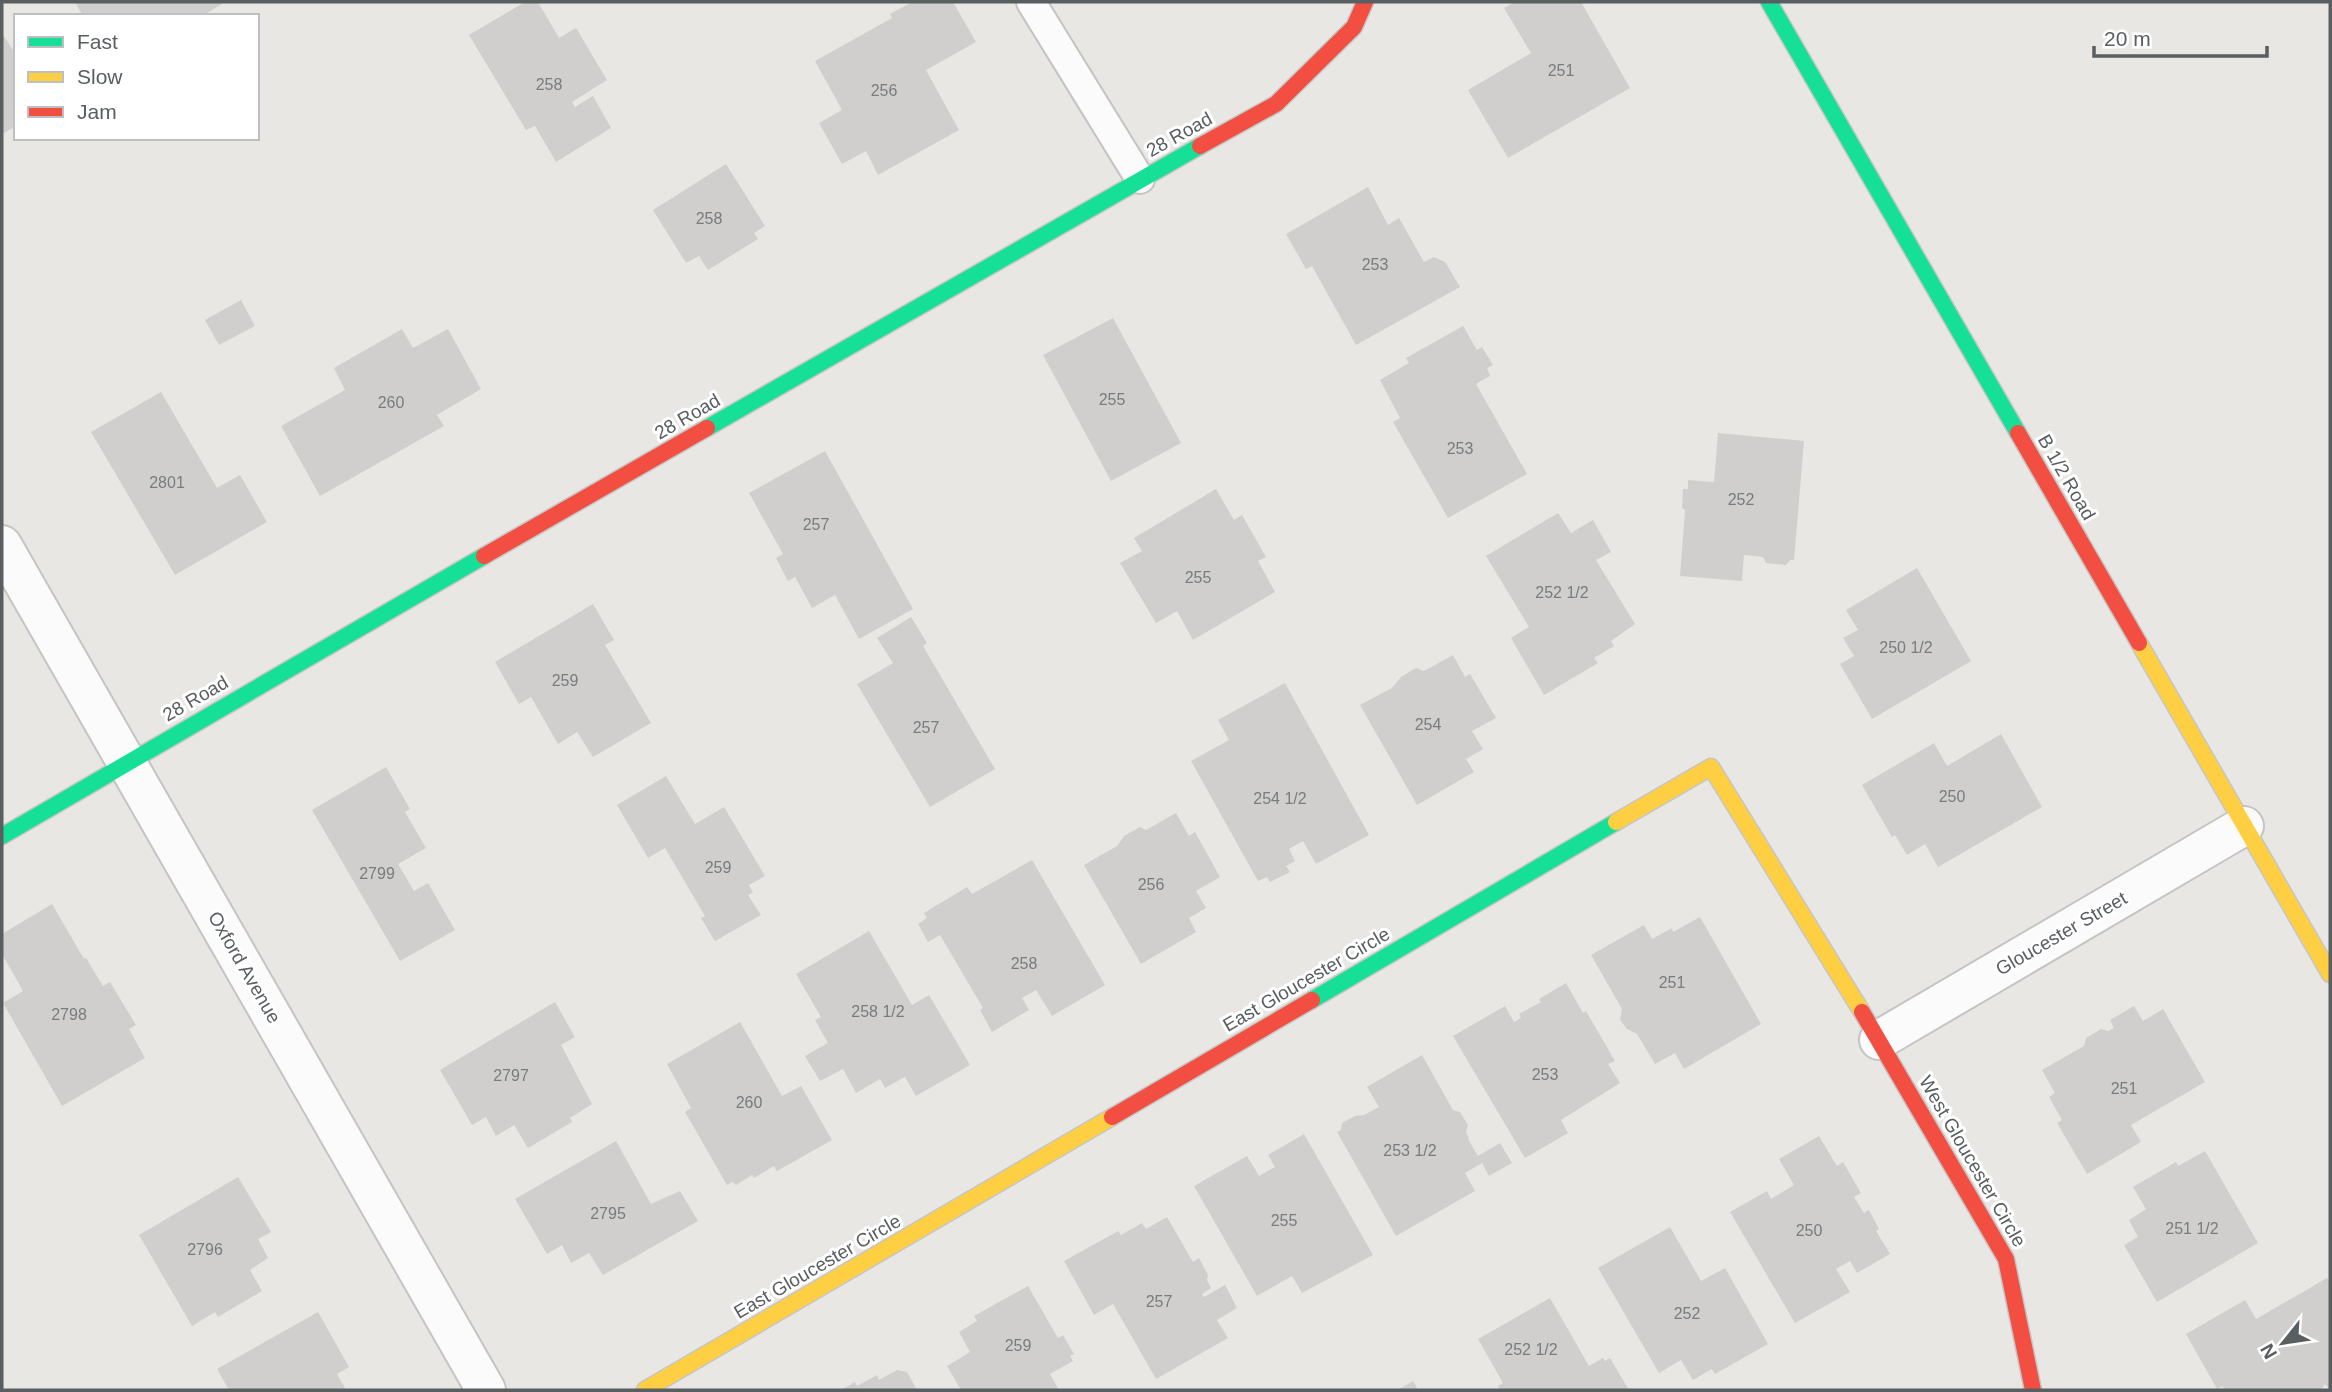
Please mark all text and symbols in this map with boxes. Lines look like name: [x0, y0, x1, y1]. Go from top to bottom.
legend: [14, 14, 259, 140]
scale bar: [2094, 14, 2267, 58]
text: 20 m: [2104, 27, 2151, 50]
text: Fast: [77, 30, 118, 53]
house number: 251: [1548, 62, 1574, 79]
text: Slow: [77, 65, 123, 88]
house number: 258: [536, 76, 562, 93]
house number: 256: [871, 82, 897, 99]
text: Jam: [77, 100, 117, 123]
street label: 28 Road: [1143, 108, 1216, 161]
house number: 258: [696, 210, 722, 227]
house number: 253: [1362, 256, 1388, 273]
street label: 28 Road: [651, 389, 724, 443]
house number: 255: [1099, 391, 1125, 408]
house number: 260: [378, 394, 404, 411]
street label: B 1/2 Road: [2034, 431, 2099, 524]
house number: 253: [1447, 440, 1473, 457]
house number: 2801: [149, 474, 185, 491]
house number: 252: [1728, 491, 1754, 508]
house number: 257: [803, 516, 829, 533]
house number: 255: [1185, 569, 1211, 586]
house number: 252 1/2: [1535, 584, 1589, 601]
house number: 250 1/2: [1879, 639, 1933, 656]
street label: 28 Road: [159, 671, 232, 725]
house number: 259: [552, 672, 578, 689]
house number: 254: [1415, 716, 1441, 733]
house number: 257: [913, 719, 939, 736]
house number: 250: [1939, 788, 1965, 805]
house number: 254 1/2: [1253, 790, 1307, 807]
house number: 259: [705, 859, 731, 876]
house number: 2799: [359, 865, 395, 882]
house number: 256: [1138, 876, 1164, 893]
street label: Gloucester Street: [1992, 887, 2131, 979]
street label: Oxford Avenue: [204, 908, 285, 1027]
street label: East Gloucester Circle: [1219, 923, 1393, 1036]
house number: 258: [1011, 955, 1037, 972]
house number: 251: [1659, 974, 1685, 991]
house number: 258 1/2: [851, 1003, 905, 1020]
house number: 2798: [51, 1006, 87, 1023]
house number: 253: [1532, 1066, 1558, 1083]
house number: 2797: [493, 1067, 529, 1084]
street label: West Gloucester Circle: [1915, 1072, 2030, 1250]
house number: 251: [2111, 1080, 2137, 1097]
house number: 260: [736, 1094, 762, 1111]
house number: 253 1/2: [1383, 1142, 1437, 1159]
house number: 2795: [590, 1205, 626, 1222]
street label: East Gloucester Circle: [730, 1210, 904, 1323]
house number: 255: [1271, 1212, 1297, 1229]
house number: 251 1/2: [2165, 1220, 2219, 1237]
house number: 250: [1796, 1222, 1822, 1239]
house number: 2796: [187, 1241, 223, 1258]
house number: 257: [1146, 1293, 1172, 1310]
house number: 252: [1674, 1305, 1700, 1322]
north arrow: [2248, 1308, 2318, 1378]
house number: 259: [1005, 1337, 1031, 1354]
text: N: [2256, 1340, 2281, 1362]
house number: 252 1/2: [1504, 1341, 1558, 1358]

